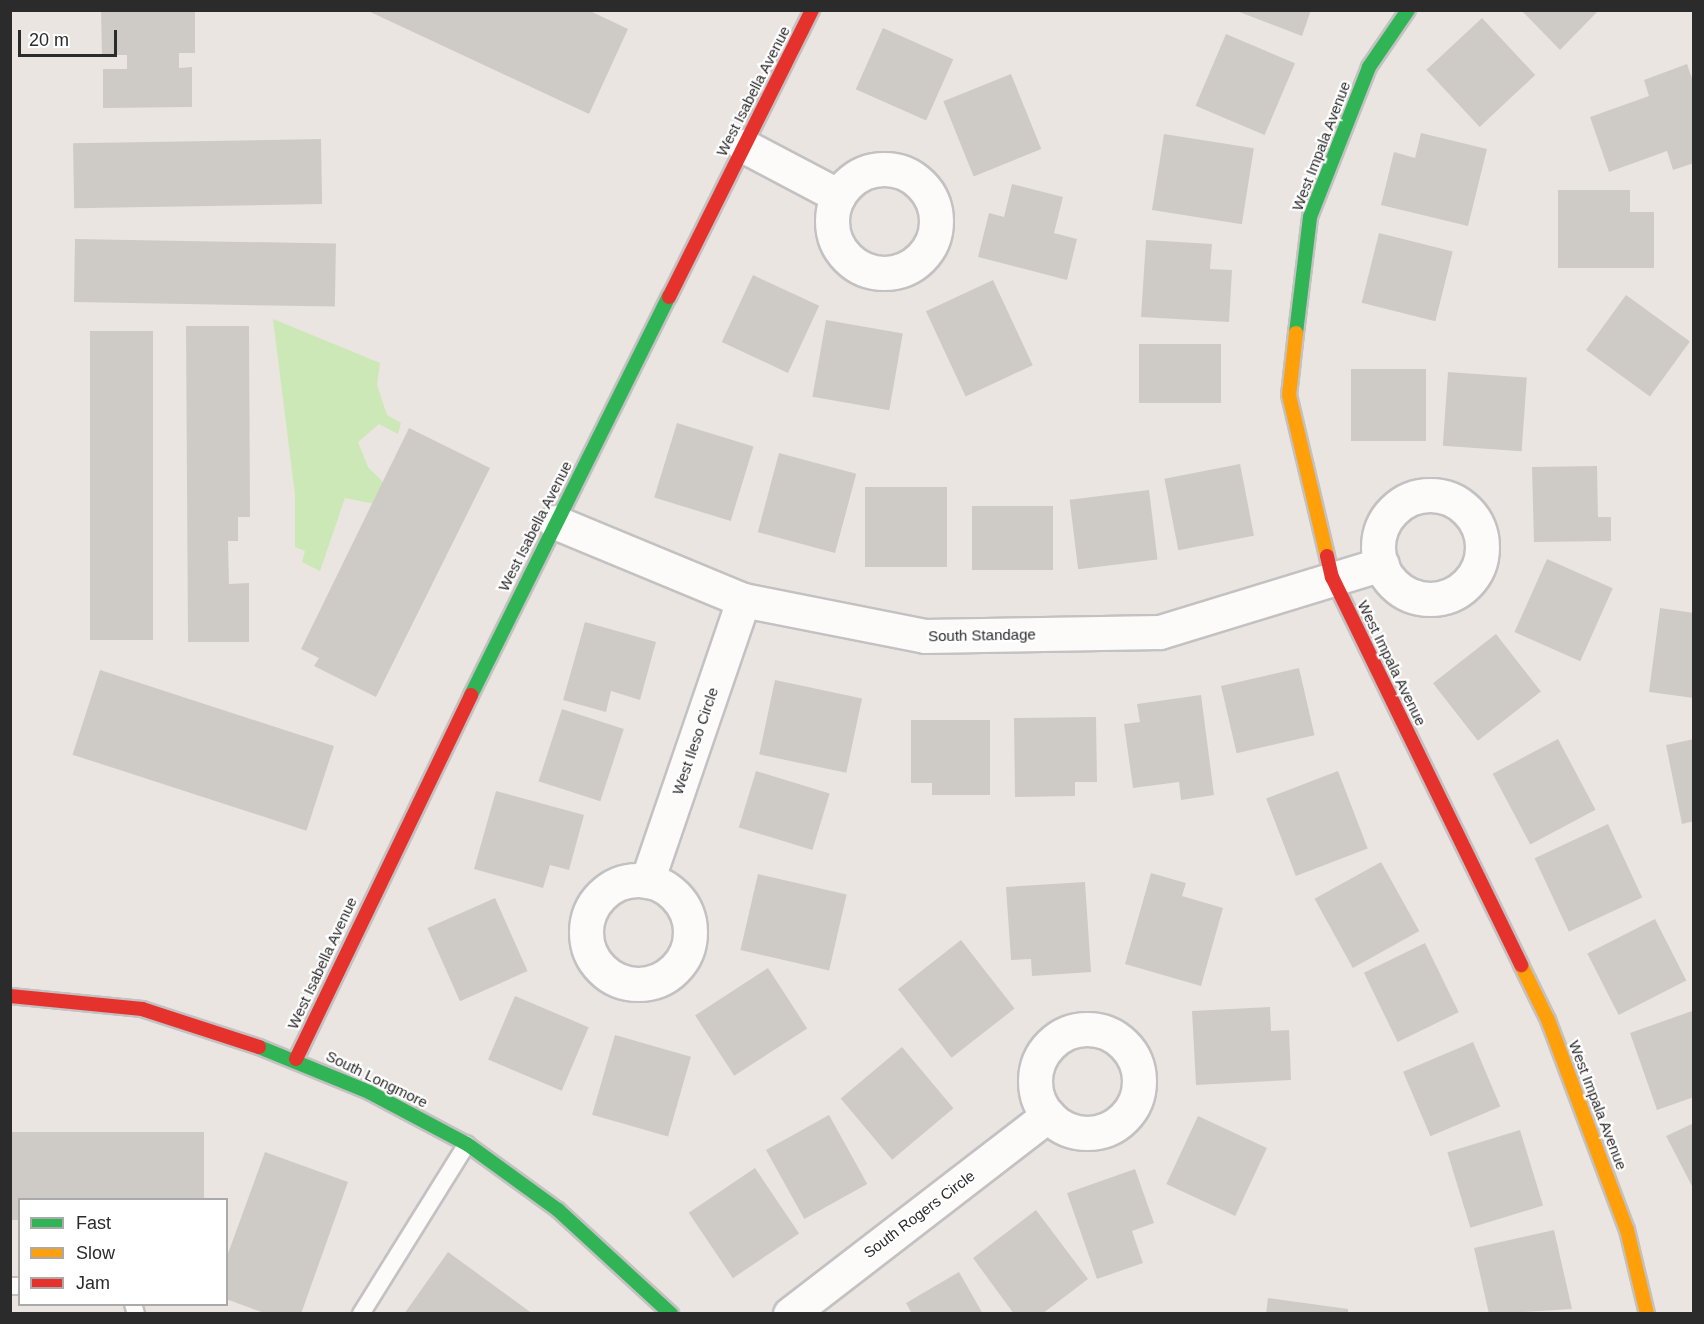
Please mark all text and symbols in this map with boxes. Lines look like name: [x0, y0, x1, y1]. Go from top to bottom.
scale bar: [21, 18, 120, 56]
street label: West Isabella Avenue: [712, 23, 794, 159]
text: 20 m: [29, 30, 69, 50]
street label: West Impala Avenue: [1288, 78, 1354, 214]
street label: West Isabella Avenue: [494, 458, 576, 594]
street label: West Impala Avenue: [1354, 597, 1430, 729]
street label: South Standage: [928, 625, 1036, 645]
street label: West Ileso Circle: [668, 685, 722, 797]
street label: West Isabella Avenue: [283, 894, 361, 1032]
street label: West Impala Avenue: [1565, 1037, 1631, 1173]
street label: South Longmore: [323, 1047, 431, 1111]
street label: South Rogers Circle: [860, 1166, 978, 1262]
legend: [18, 1198, 228, 1306]
text: Fast: [76, 1213, 111, 1233]
text: Slow: [76, 1243, 115, 1263]
text: Jam: [76, 1273, 110, 1293]

